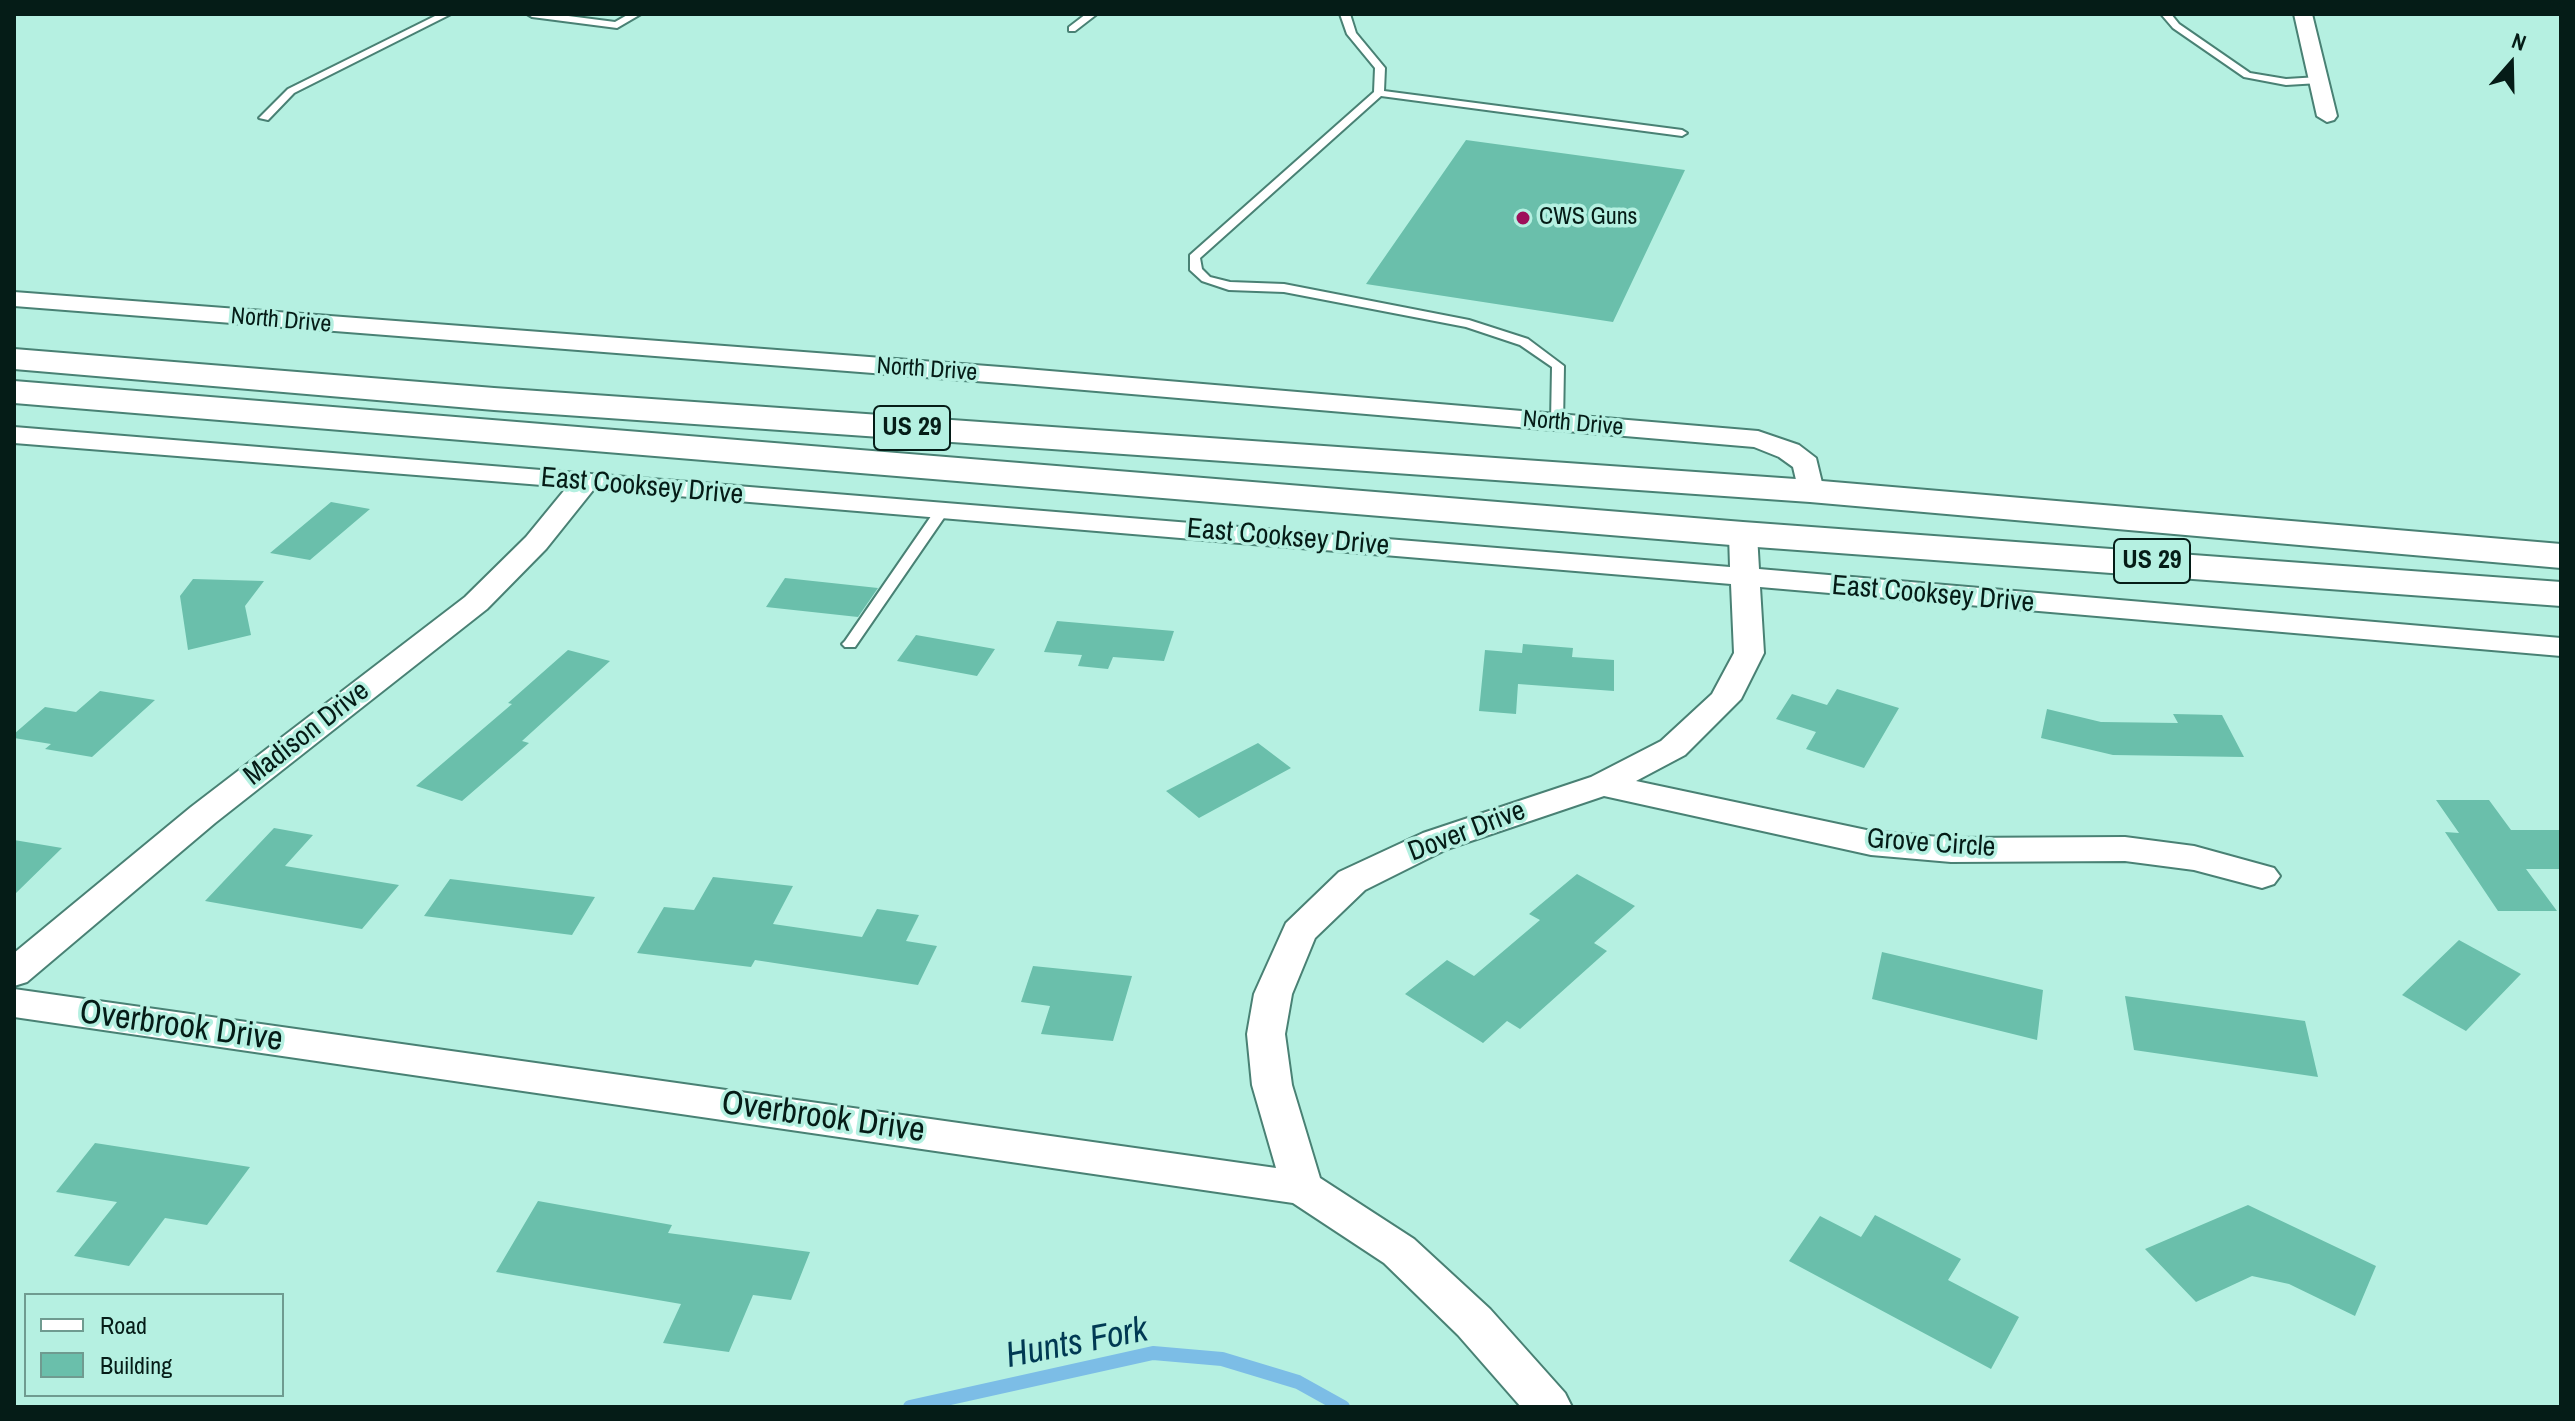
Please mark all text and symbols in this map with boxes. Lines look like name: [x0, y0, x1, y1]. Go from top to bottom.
north arrow: [2471, 24, 2551, 104]
text: N: [2508, 25, 2530, 58]
place label: CWS Guns: [1539, 204, 1637, 232]
marker: CWS Guns: [1514, 209, 1532, 227]
street label: North Drive: [230, 302, 332, 340]
street label: North Drive: [876, 352, 978, 388]
street label: North Drive: [1522, 405, 1624, 443]
road number: US 29: [874, 406, 950, 450]
street label: East Cooksey Drive: [539, 461, 745, 513]
street label: East Cooksey Drive: [1185, 512, 1391, 564]
road number: US 29: [2114, 539, 2190, 583]
street label: East Cooksey Drive: [1830, 569, 2036, 621]
street label: Madison Drive: [238, 675, 376, 793]
street label: Dover Drive: [1404, 794, 1530, 870]
street label: Grove Circle: [1866, 823, 1996, 865]
street label: Overbrook Drive: [77, 993, 285, 1061]
street label: Overbrook Drive: [719, 1084, 927, 1152]
legend: [24, 1293, 284, 1397]
text: Road: [100, 1309, 147, 1341]
water label: Hunts Fork: [1003, 1309, 1151, 1379]
text: Building: [100, 1349, 172, 1381]

